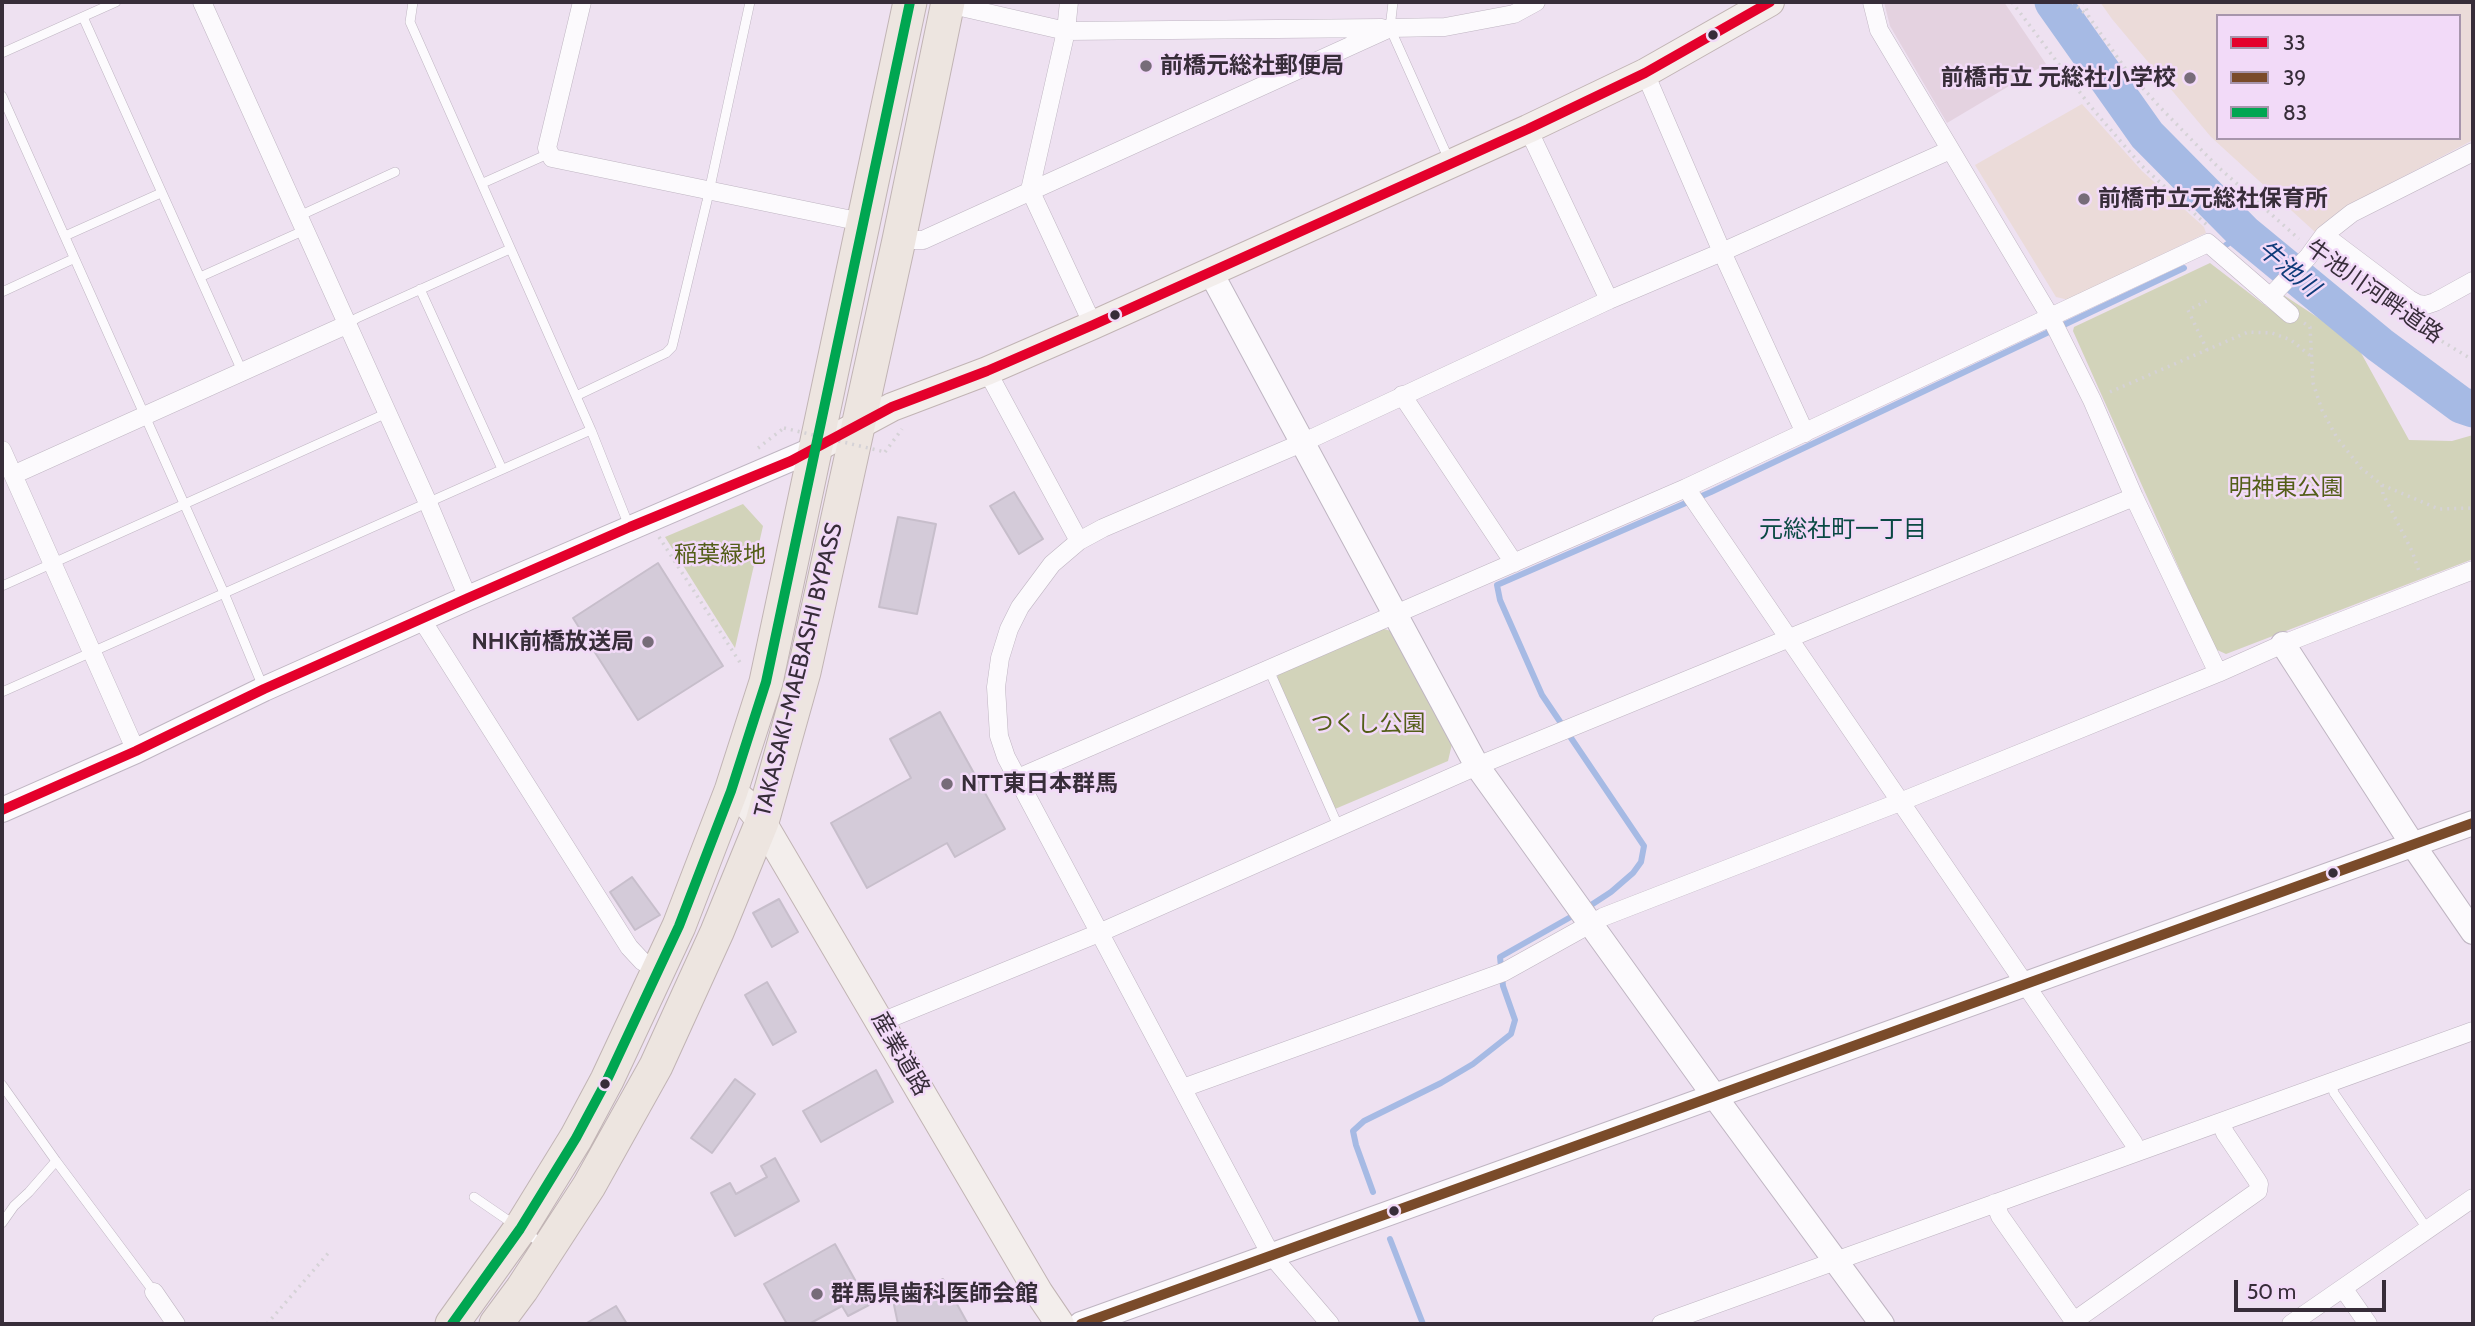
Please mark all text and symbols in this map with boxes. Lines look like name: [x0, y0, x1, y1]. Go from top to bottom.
legend: [2216, 14, 2461, 140]
unlabelled marker: [1706, 28, 1720, 42]
text: 33: [2283, 30, 2306, 55]
place label: 前橋元総社郵便局: [1160, 52, 1344, 80]
marker: 前橋元総社郵便局: [1138, 58, 1154, 74]
place label: 前橋市立 元総社小学校: [1941, 64, 2176, 92]
text: 39: [2283, 65, 2306, 90]
marker: 前橋市立 元総社小学校: [2182, 70, 2198, 86]
text: 83: [2283, 100, 2307, 125]
place label: 前橋市立元総社保育所: [2098, 185, 2328, 213]
marker: 前橋市立元総社保育所: [2076, 191, 2092, 207]
water label: 牛池川: [2251, 235, 2325, 303]
street label: 牛池川河畔道路: [2300, 235, 2448, 349]
unlabelled marker: [1108, 308, 1122, 322]
park label: 明神東公園: [2229, 474, 2343, 502]
district label: 元総社町一丁目: [1759, 516, 1927, 544]
street label: TAKASAKI-MAEBASHI BYPASS: [749, 520, 849, 820]
park label: 稲葉緑地: [674, 541, 766, 569]
place label: NHK前橋放送局: [472, 628, 634, 656]
marker: NHK前橋放送局: [640, 634, 656, 650]
park label: つくし公園: [1311, 710, 1425, 738]
place label: NTT東日本群馬: [961, 770, 1118, 798]
marker: NTT東日本群馬: [939, 776, 955, 792]
unlabelled marker: [2326, 866, 2340, 880]
street label: 産業道路: [865, 1007, 935, 1101]
unlabelled marker: [598, 1077, 612, 1091]
unlabelled marker: [1387, 1204, 1401, 1218]
scale bar: [2237, 1266, 2389, 1310]
text: 50 m: [2247, 1279, 2296, 1304]
place label: 群馬県歯科医師会館: [831, 1280, 1038, 1308]
marker: 群馬県歯科医師会館: [809, 1286, 825, 1302]

